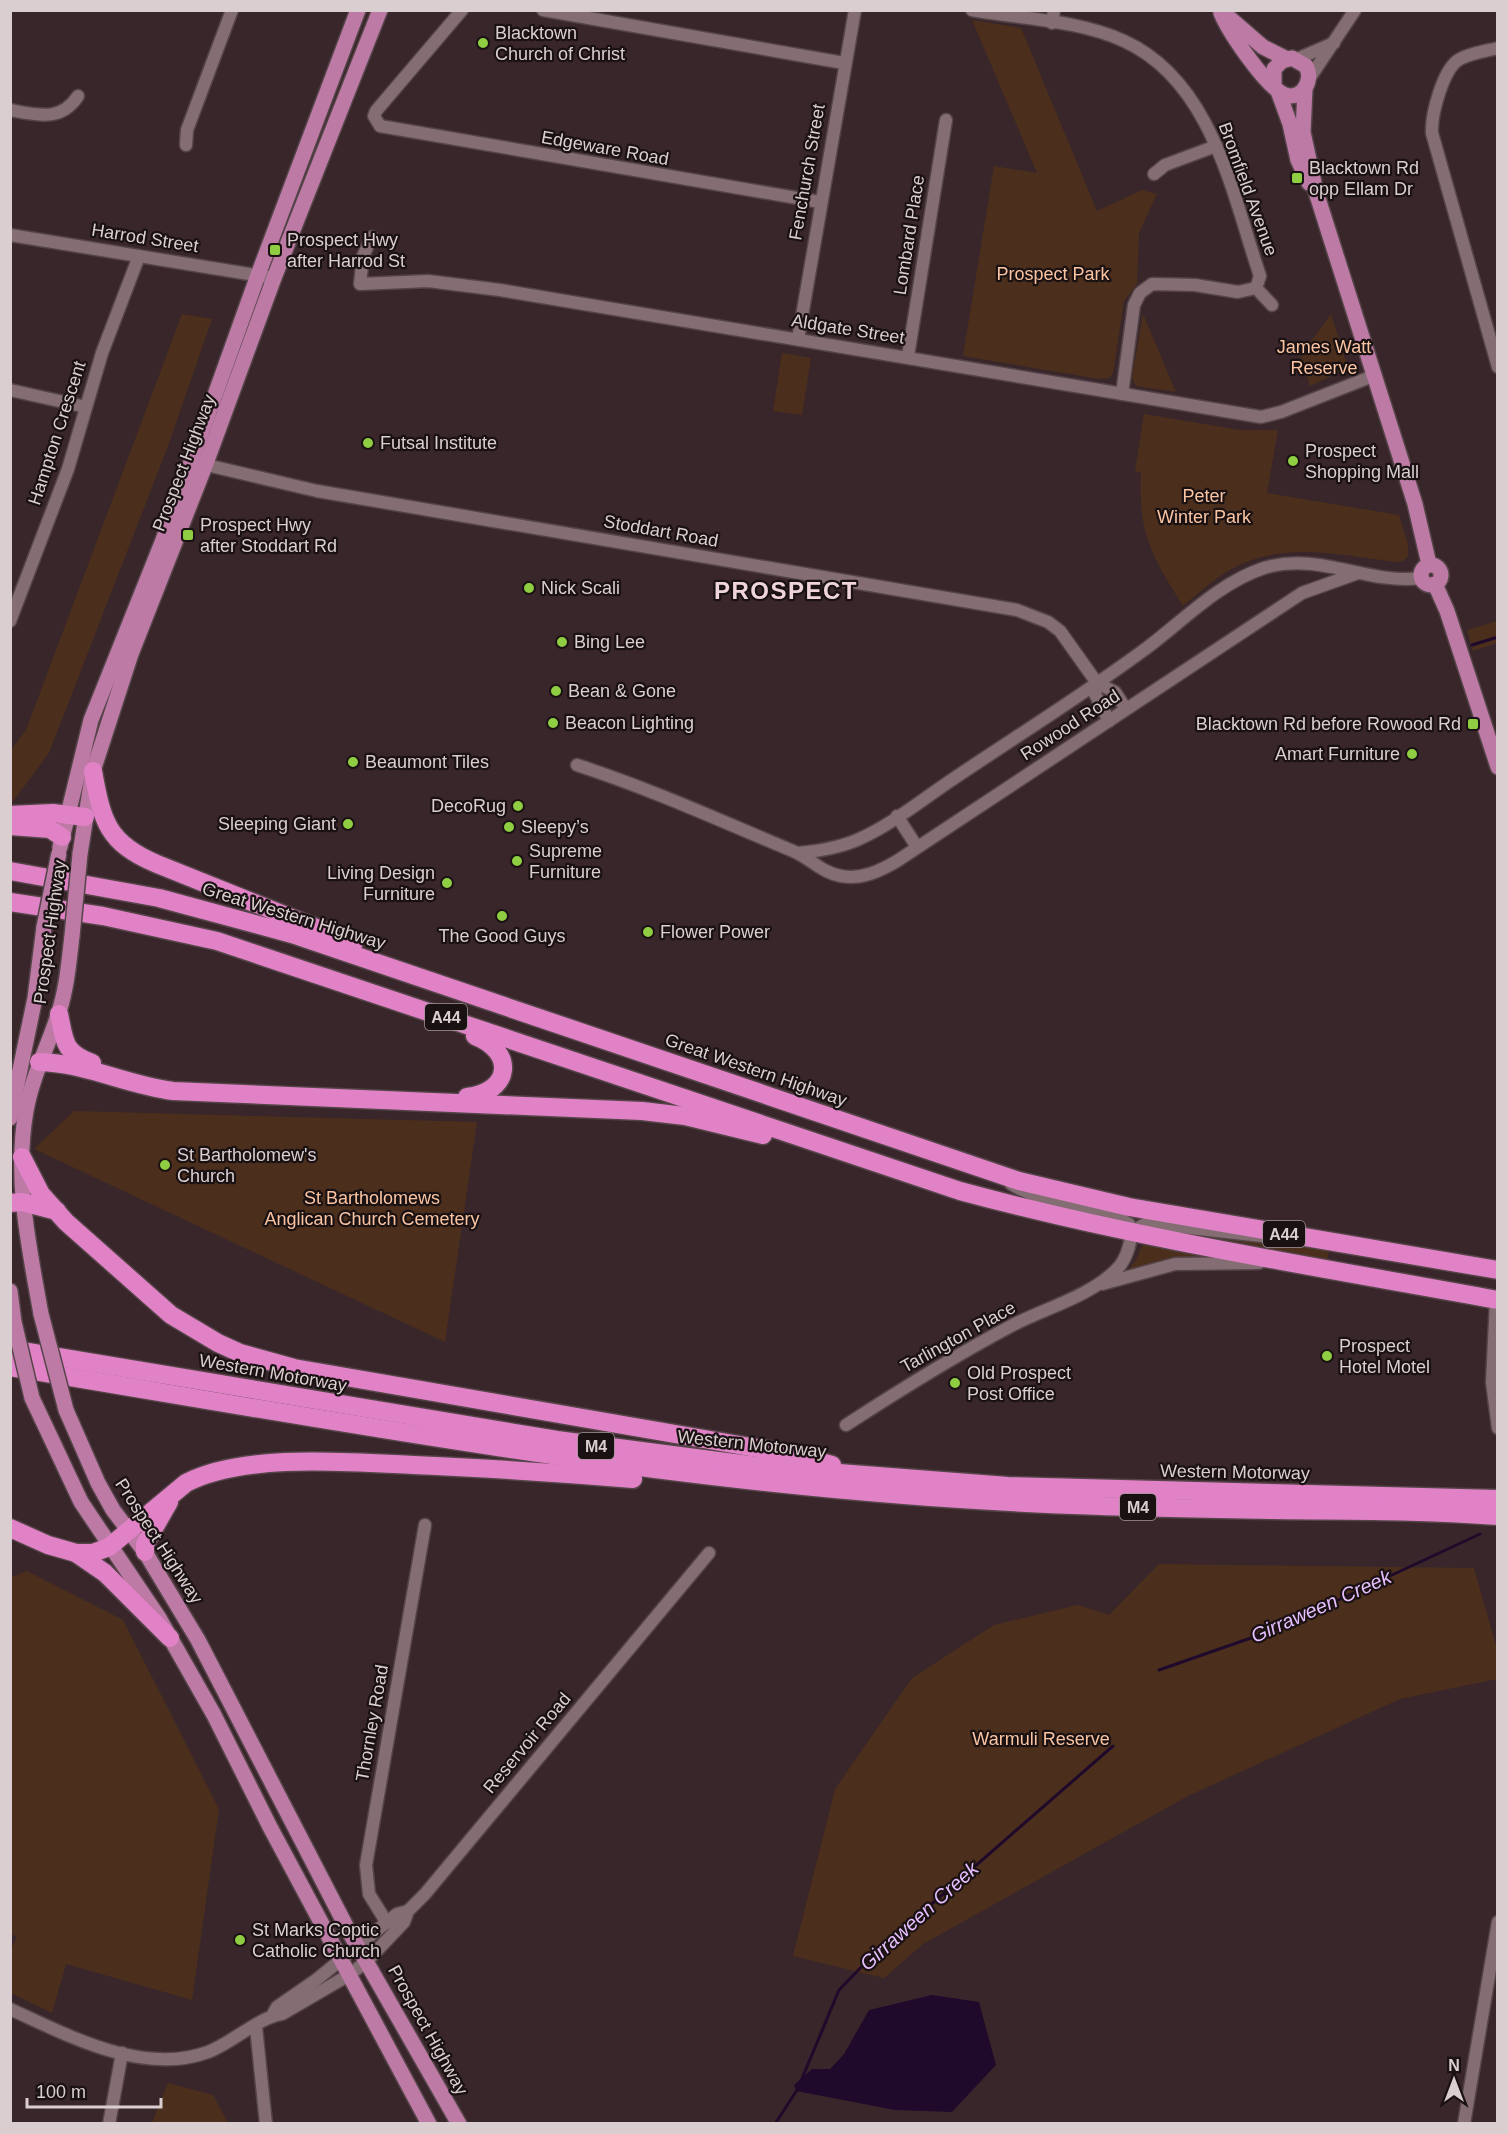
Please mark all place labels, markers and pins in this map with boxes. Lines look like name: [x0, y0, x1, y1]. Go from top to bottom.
place label: Blacktown Church of Christ: [495, 23, 625, 64]
marker: Blacktown Church of Christ: [476, 36, 490, 50]
place label: Blacktown Rd opp Ellam Dr: [1309, 158, 1419, 199]
marker: Blacktown Rd opp Ellam Dr: [1290, 171, 1304, 185]
place label: Prospect Hwy after Harrod St: [287, 230, 405, 271]
marker: Prospect Hwy after Harrod St: [268, 243, 282, 257]
place label: Futsal Institute: [380, 433, 497, 453]
marker: Futsal Institute: [361, 436, 375, 450]
place label: Prospect Shopping Mall: [1305, 441, 1419, 482]
marker: Prospect Shopping Mall: [1286, 454, 1300, 468]
place label: Prospect Hwy after Stoddart Rd: [200, 515, 337, 556]
marker: Prospect Hwy after Stoddart Rd: [181, 528, 195, 542]
place label: Nick Scali: [541, 578, 620, 598]
marker: Nick Scali: [522, 581, 536, 595]
place label: Bing Lee: [574, 632, 645, 652]
marker: Bing Lee: [555, 635, 569, 649]
place label: Bean & Gone: [568, 681, 676, 701]
marker: Bean & Gone: [549, 684, 563, 698]
place label: Beacon Lighting: [565, 713, 694, 733]
place label: Blacktown Rd before Rowood Rd: [1196, 714, 1461, 734]
marker: Beacon Lighting: [546, 716, 560, 730]
marker: Blacktown Rd before Rowood Rd: [1466, 717, 1480, 731]
place label: Amart Furniture: [1275, 744, 1400, 764]
marker: Amart Furniture: [1405, 747, 1419, 761]
place label: Beaumont Tiles: [365, 752, 489, 772]
marker: Beaumont Tiles: [346, 755, 360, 769]
place label: DecoRug: [431, 796, 506, 816]
marker: DecoRug: [511, 799, 525, 813]
place label: Sleeping Giant: [218, 814, 336, 834]
marker: Sleeping Giant: [341, 817, 355, 831]
place label: Sleepy’s: [521, 817, 589, 837]
marker: Sleepy’s: [502, 820, 516, 834]
place label: Supreme Furniture: [529, 841, 602, 882]
marker: Supreme Furniture: [510, 854, 524, 868]
place label: Living Design Furniture: [327, 863, 435, 904]
marker: Living Design Furniture: [440, 876, 454, 890]
marker: The Good Guys: [495, 909, 509, 923]
place label: Flower Power: [660, 922, 770, 942]
marker: Flower Power: [641, 925, 655, 939]
place label: The Good Guys: [438, 926, 566, 946]
place label: St Bartholomew's Church: [177, 1145, 317, 1186]
marker: St Bartholomew's Church: [158, 1158, 172, 1172]
place label: Prospect Hotel Motel: [1339, 1336, 1430, 1377]
marker: Prospect Hotel Motel: [1320, 1349, 1334, 1363]
place label: Old Prospect Post Office: [967, 1363, 1071, 1404]
marker: Old Prospect Post Office: [948, 1376, 962, 1390]
place label: St Marks Coptic Catholic Church: [252, 1920, 380, 1961]
marker: St Marks Coptic Catholic Church: [233, 1933, 247, 1947]

